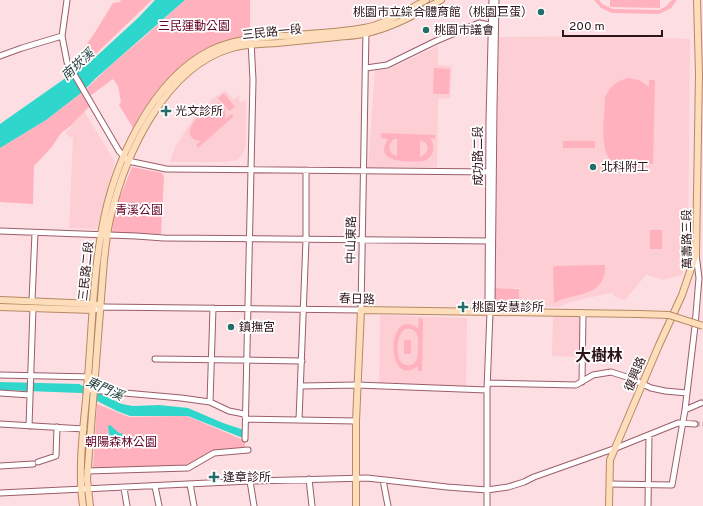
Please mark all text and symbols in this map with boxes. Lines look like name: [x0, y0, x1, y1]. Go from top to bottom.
place label: 桃園市立綜合體育館（桃園巨蛋）: [353, 5, 533, 21]
marker: 桃園市立綜合體育館（桃園巨蛋）: [536, 7, 546, 17]
scale bar: [563, 12, 662, 38]
park label: 三民運動公園: [158, 19, 230, 35]
text: 200 m: [569, 19, 605, 35]
street label: 三民路一段: [241, 22, 303, 44]
place label: 桃園市議會: [434, 23, 494, 39]
marker: 桃園市議會: [421, 25, 431, 35]
water label: 南崁溪: [59, 45, 100, 85]
place label: 光文診所: [175, 104, 223, 120]
marker: 光文診所: [160, 105, 172, 117]
street label: 成功路二段: [471, 126, 487, 186]
place label: 北科附工: [601, 160, 649, 176]
marker: 北科附工: [588, 162, 598, 172]
park label: 青溪公園: [115, 203, 163, 219]
street label: 萬壽路三段: [679, 209, 697, 269]
street label: 中山東路: [344, 216, 360, 264]
street label: 三民路二段: [76, 240, 98, 302]
street label: 春日路: [339, 291, 375, 309]
place label: 桃園安慧診所: [472, 300, 544, 316]
marker: 桃園安慧診所: [457, 301, 469, 313]
place label: 鎮撫宮: [239, 320, 275, 336]
marker: 鎮撫宮: [226, 322, 236, 332]
district label: 大樹林: [575, 346, 623, 367]
street label: 復興路: [622, 355, 650, 394]
water label: 東門溪: [83, 375, 127, 406]
park label: 朝陽森林公園: [85, 435, 157, 451]
place label: 逢章診所: [223, 470, 271, 486]
marker: 逢章診所: [208, 471, 220, 483]

